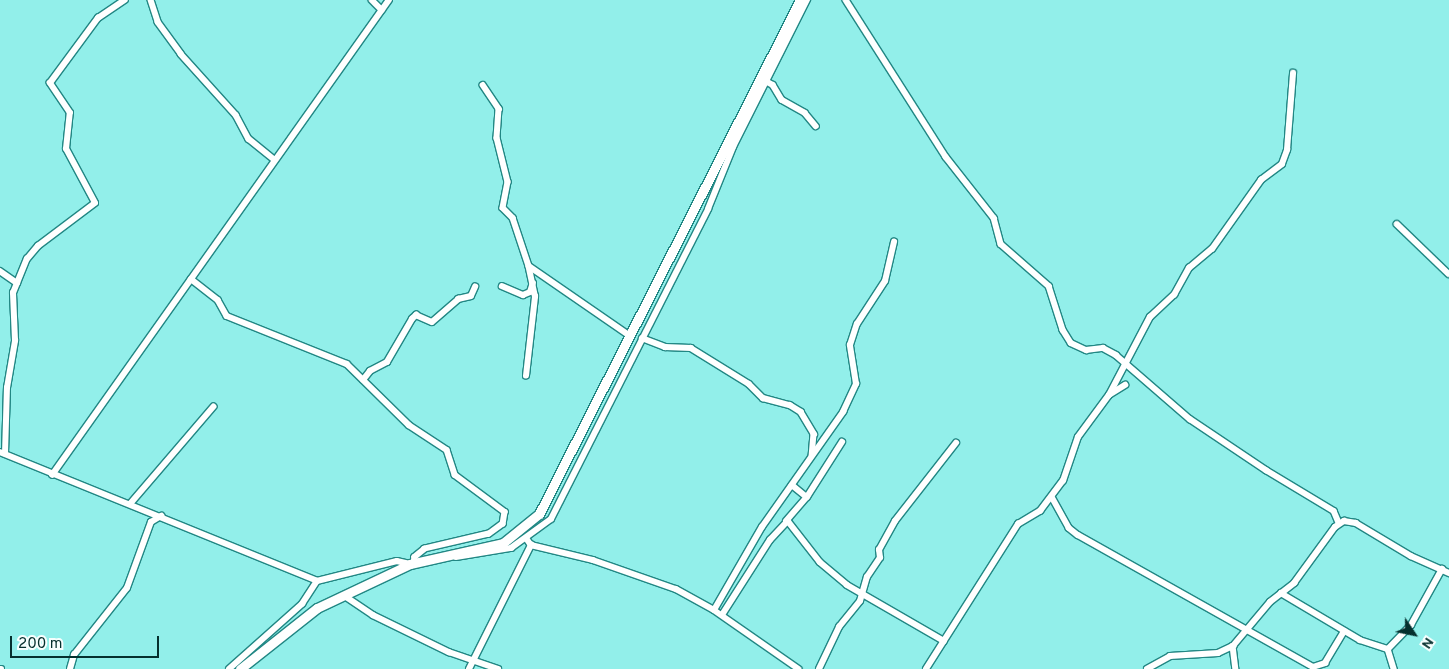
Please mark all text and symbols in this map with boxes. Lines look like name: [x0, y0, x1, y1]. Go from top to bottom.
north arrow: [1389, 609, 1439, 659]
scale bar: [12, 626, 161, 658]
text: N: [1417, 634, 1437, 652]
text: 200 m: [18, 635, 63, 654]

